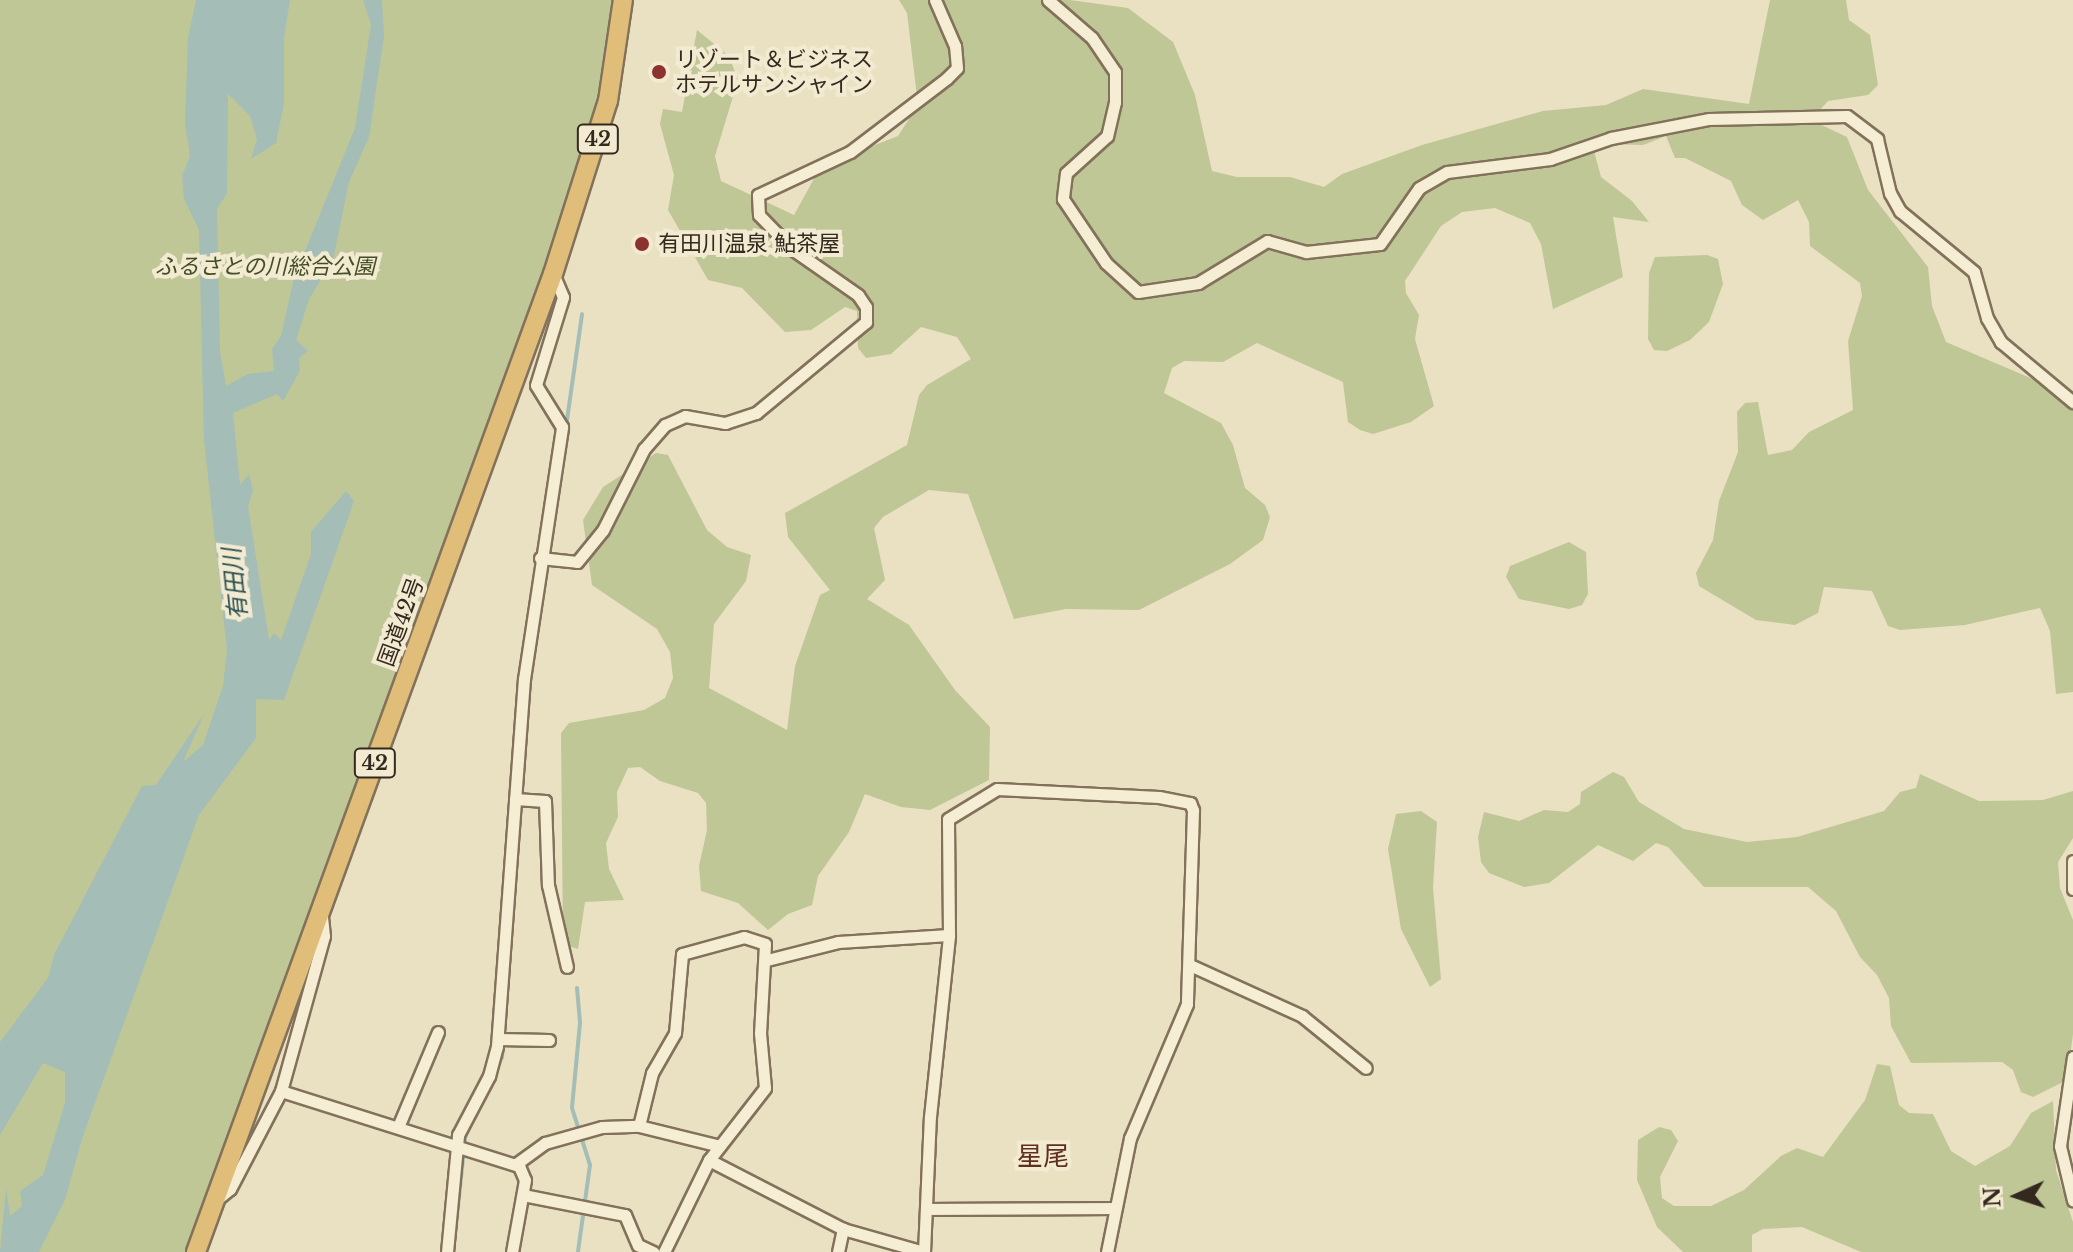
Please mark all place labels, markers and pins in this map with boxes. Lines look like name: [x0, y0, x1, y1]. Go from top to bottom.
place label: リゾート＆ビジネス ホテルサンシャイン: [675, 46, 873, 98]
marker: リゾート＆ビジネス ホテルサンシャイン: [650, 63, 668, 81]
place label: 有田川温泉 鮎茶屋: [658, 231, 840, 257]
marker: 有田川温泉 鮎茶屋: [633, 235, 651, 253]

